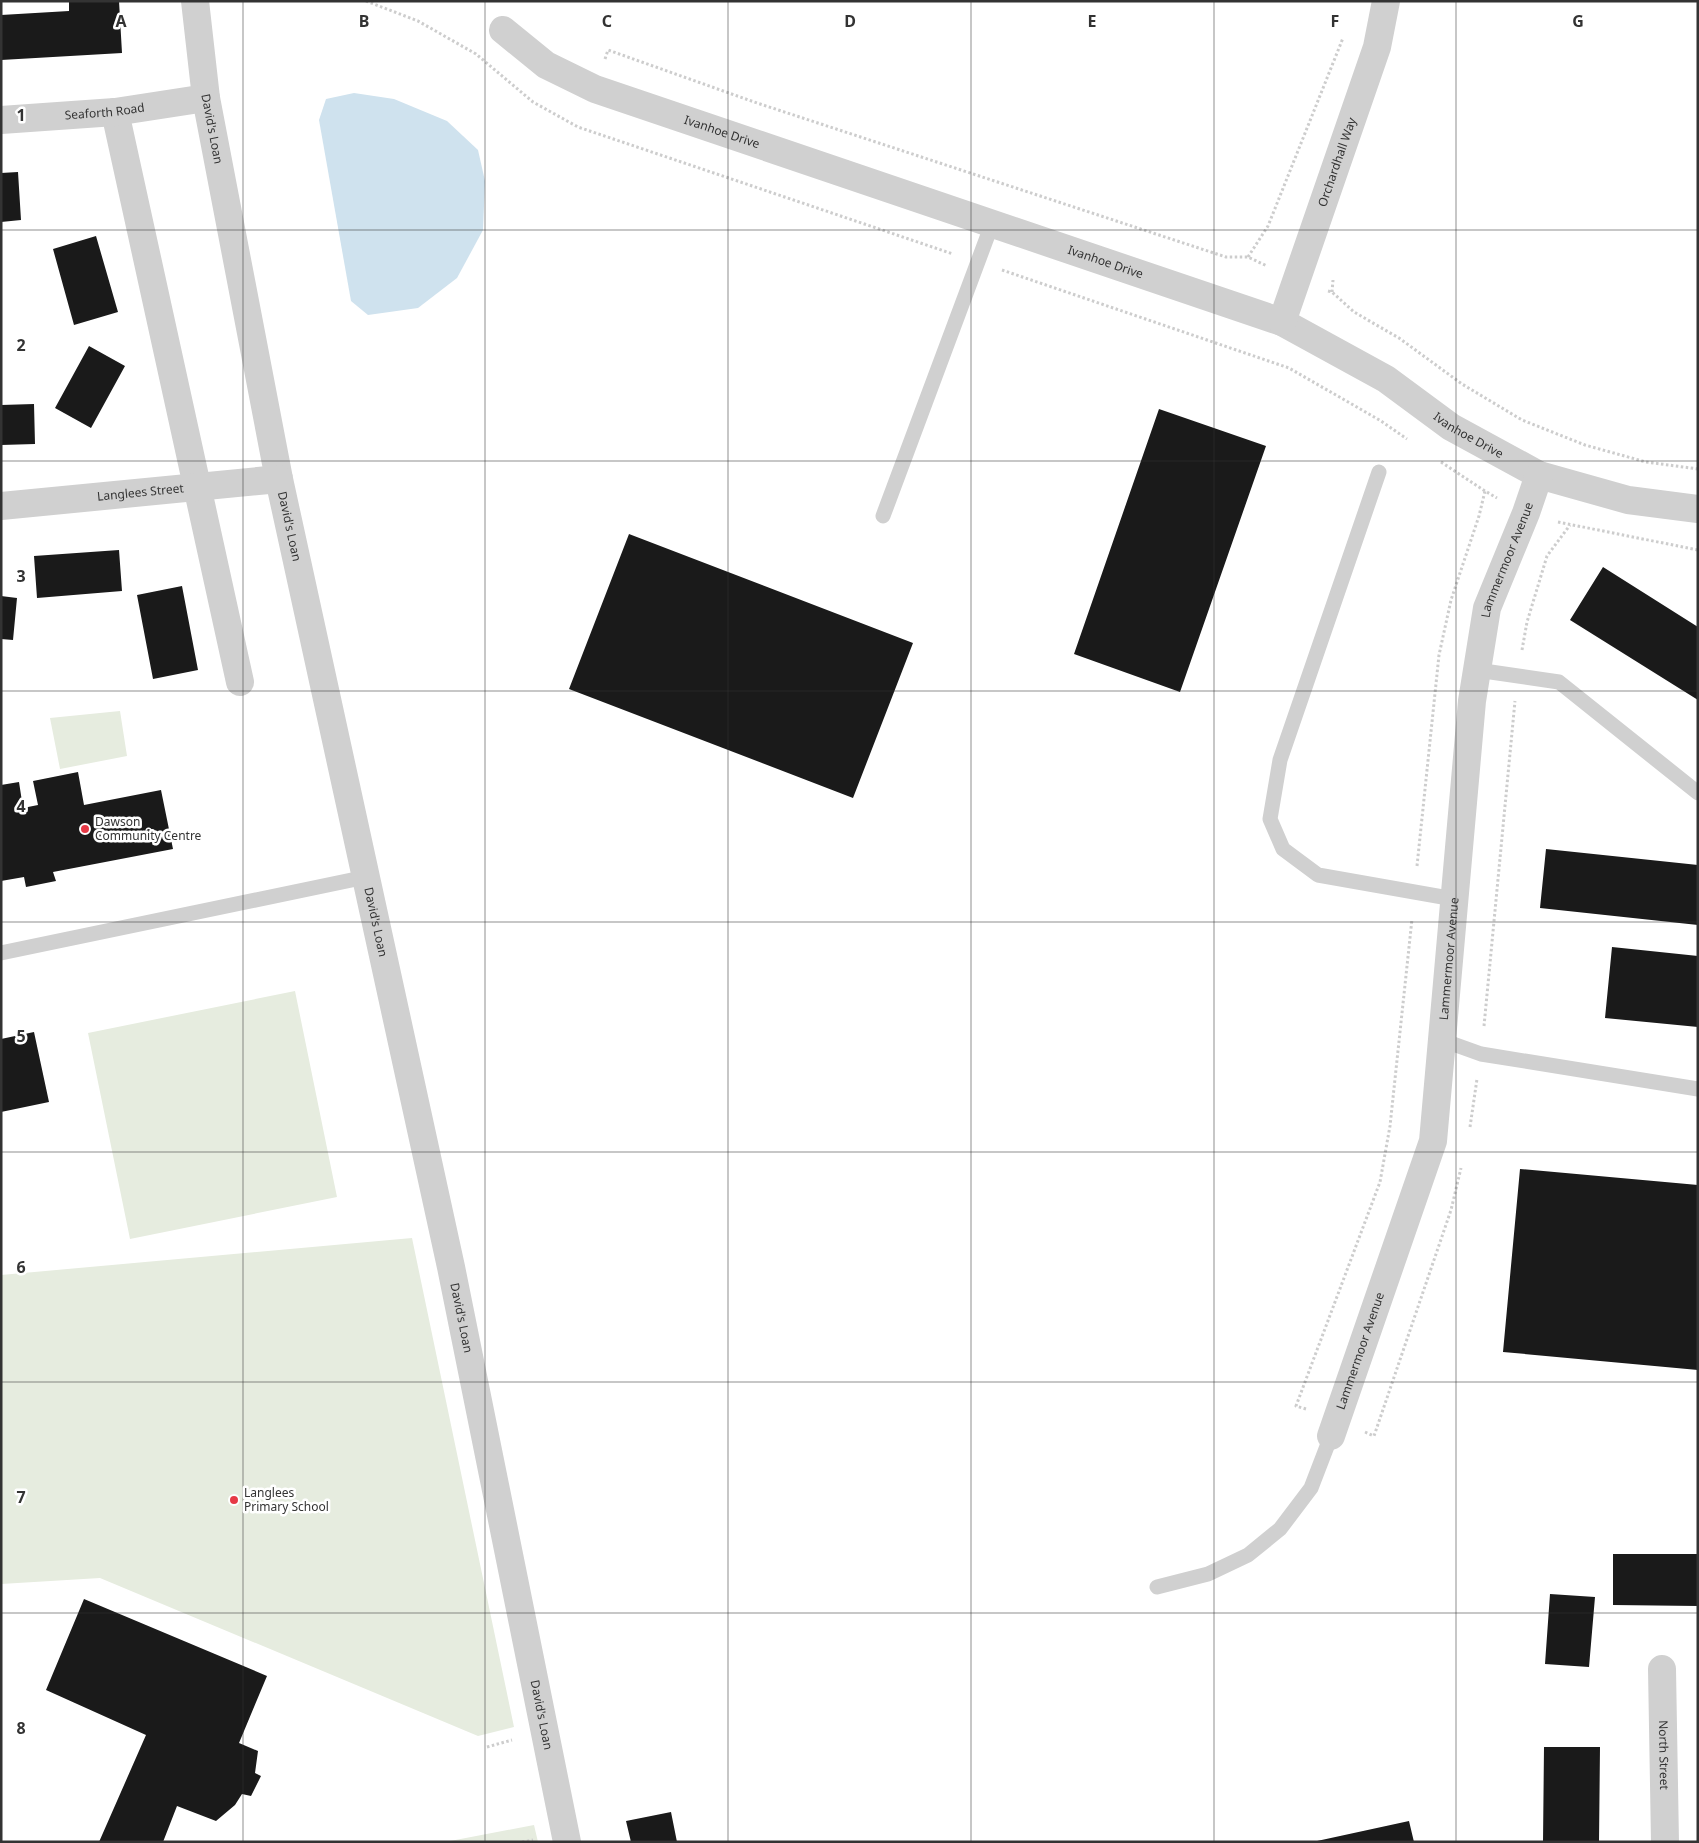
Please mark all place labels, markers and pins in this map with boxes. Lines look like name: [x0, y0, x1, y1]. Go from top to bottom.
place label: Dawson Community Centre: [95, 813, 202, 844]
marker: Dawson Community Centre: [79, 823, 91, 835]
place label: Langlees Primary School: [244, 1484, 329, 1515]
marker: Langlees Primary School: [228, 1494, 240, 1506]

